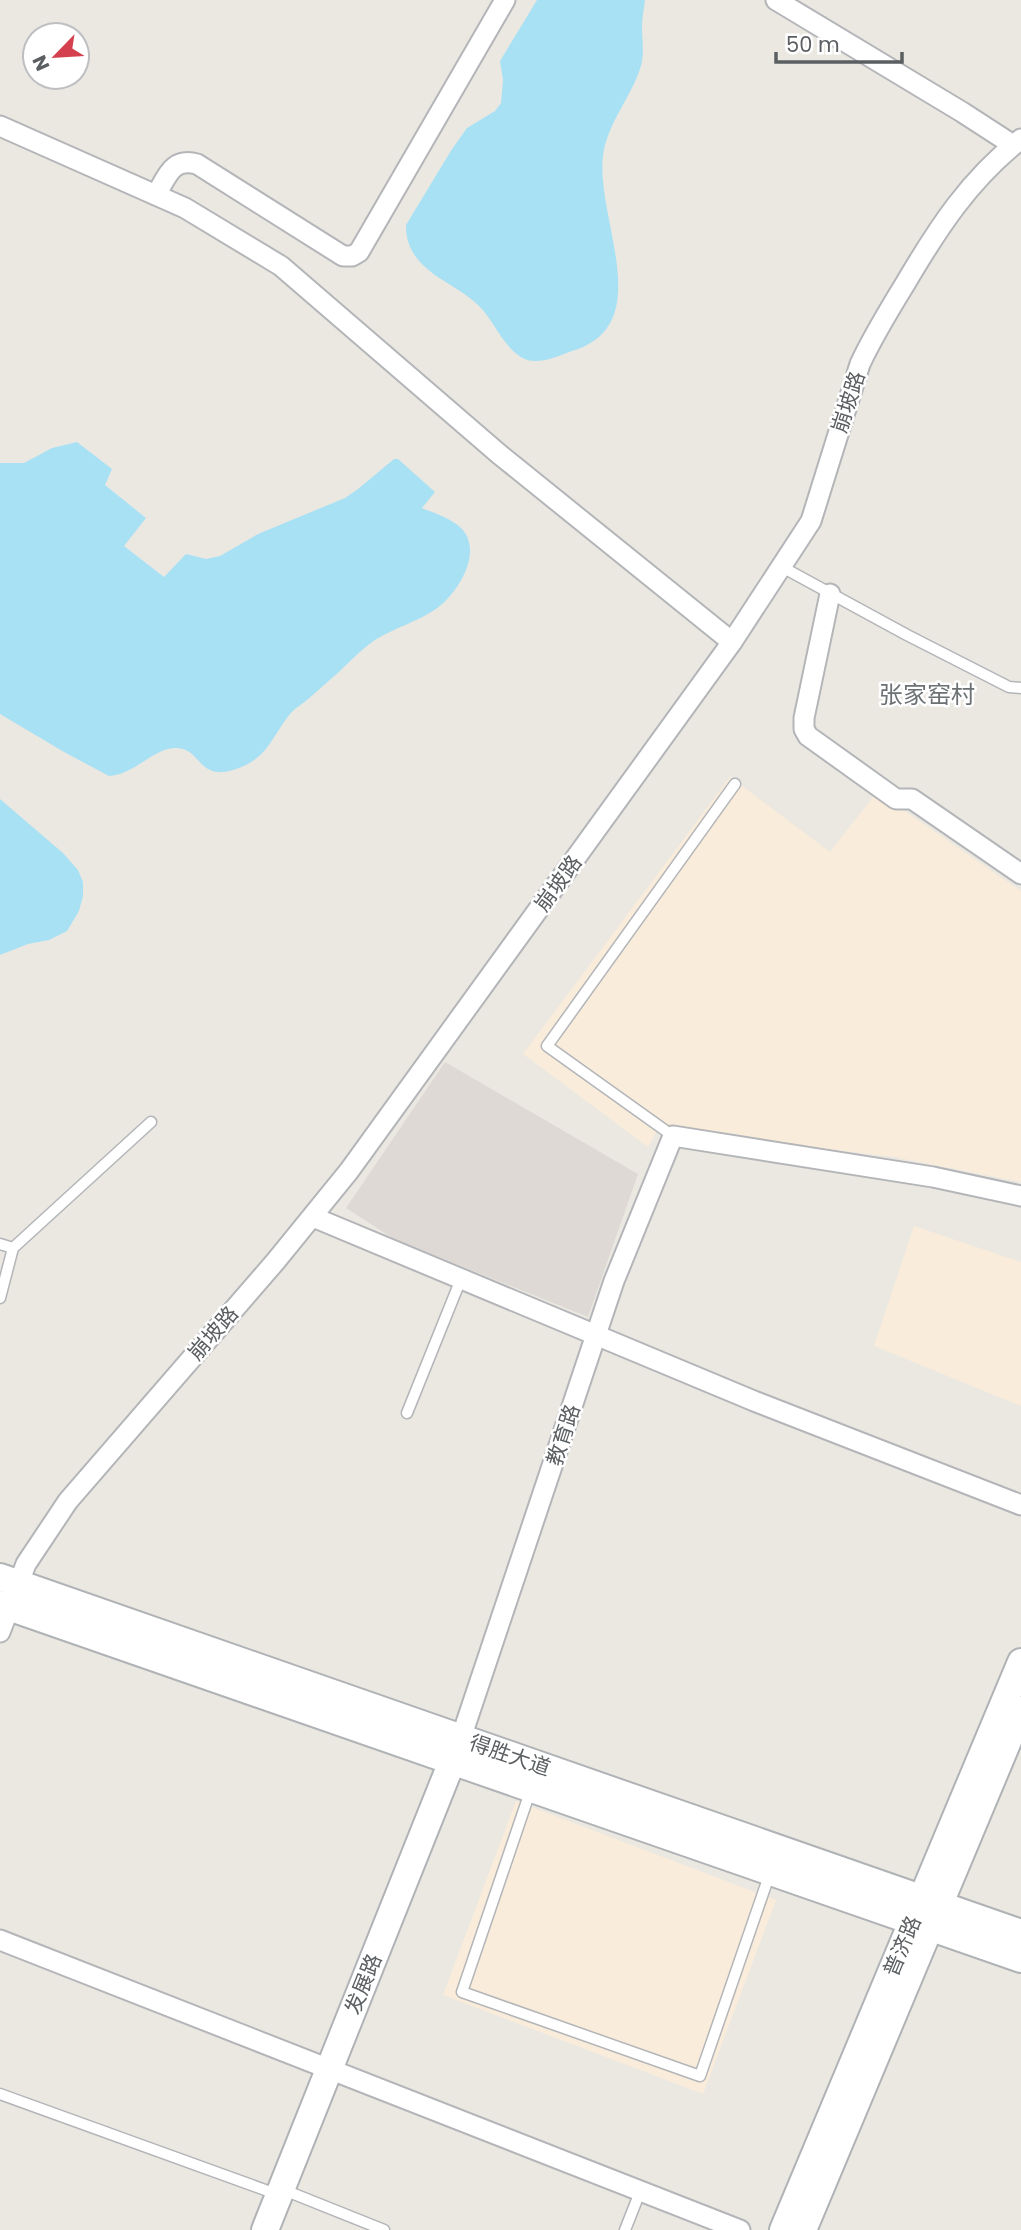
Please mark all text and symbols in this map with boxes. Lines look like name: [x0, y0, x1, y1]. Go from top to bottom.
north arrow: [21, 21, 91, 91]
scale bar: [776, 21, 902, 65]
text: 50 m: [786, 30, 840, 59]
text: N: [26, 51, 56, 75]
street label: 崩坡路: [824, 368, 872, 436]
district label: 张家窑村: [879, 678, 975, 711]
street label: 崩坡路: [528, 849, 588, 917]
street label: 崩坡路: [181, 1300, 245, 1366]
street label: 教育路: [539, 1401, 587, 1469]
street label: 得胜大道: [466, 1728, 554, 1782]
street label: 普济路: [876, 1911, 928, 1981]
street label: 发展路: [338, 1949, 388, 2019]

